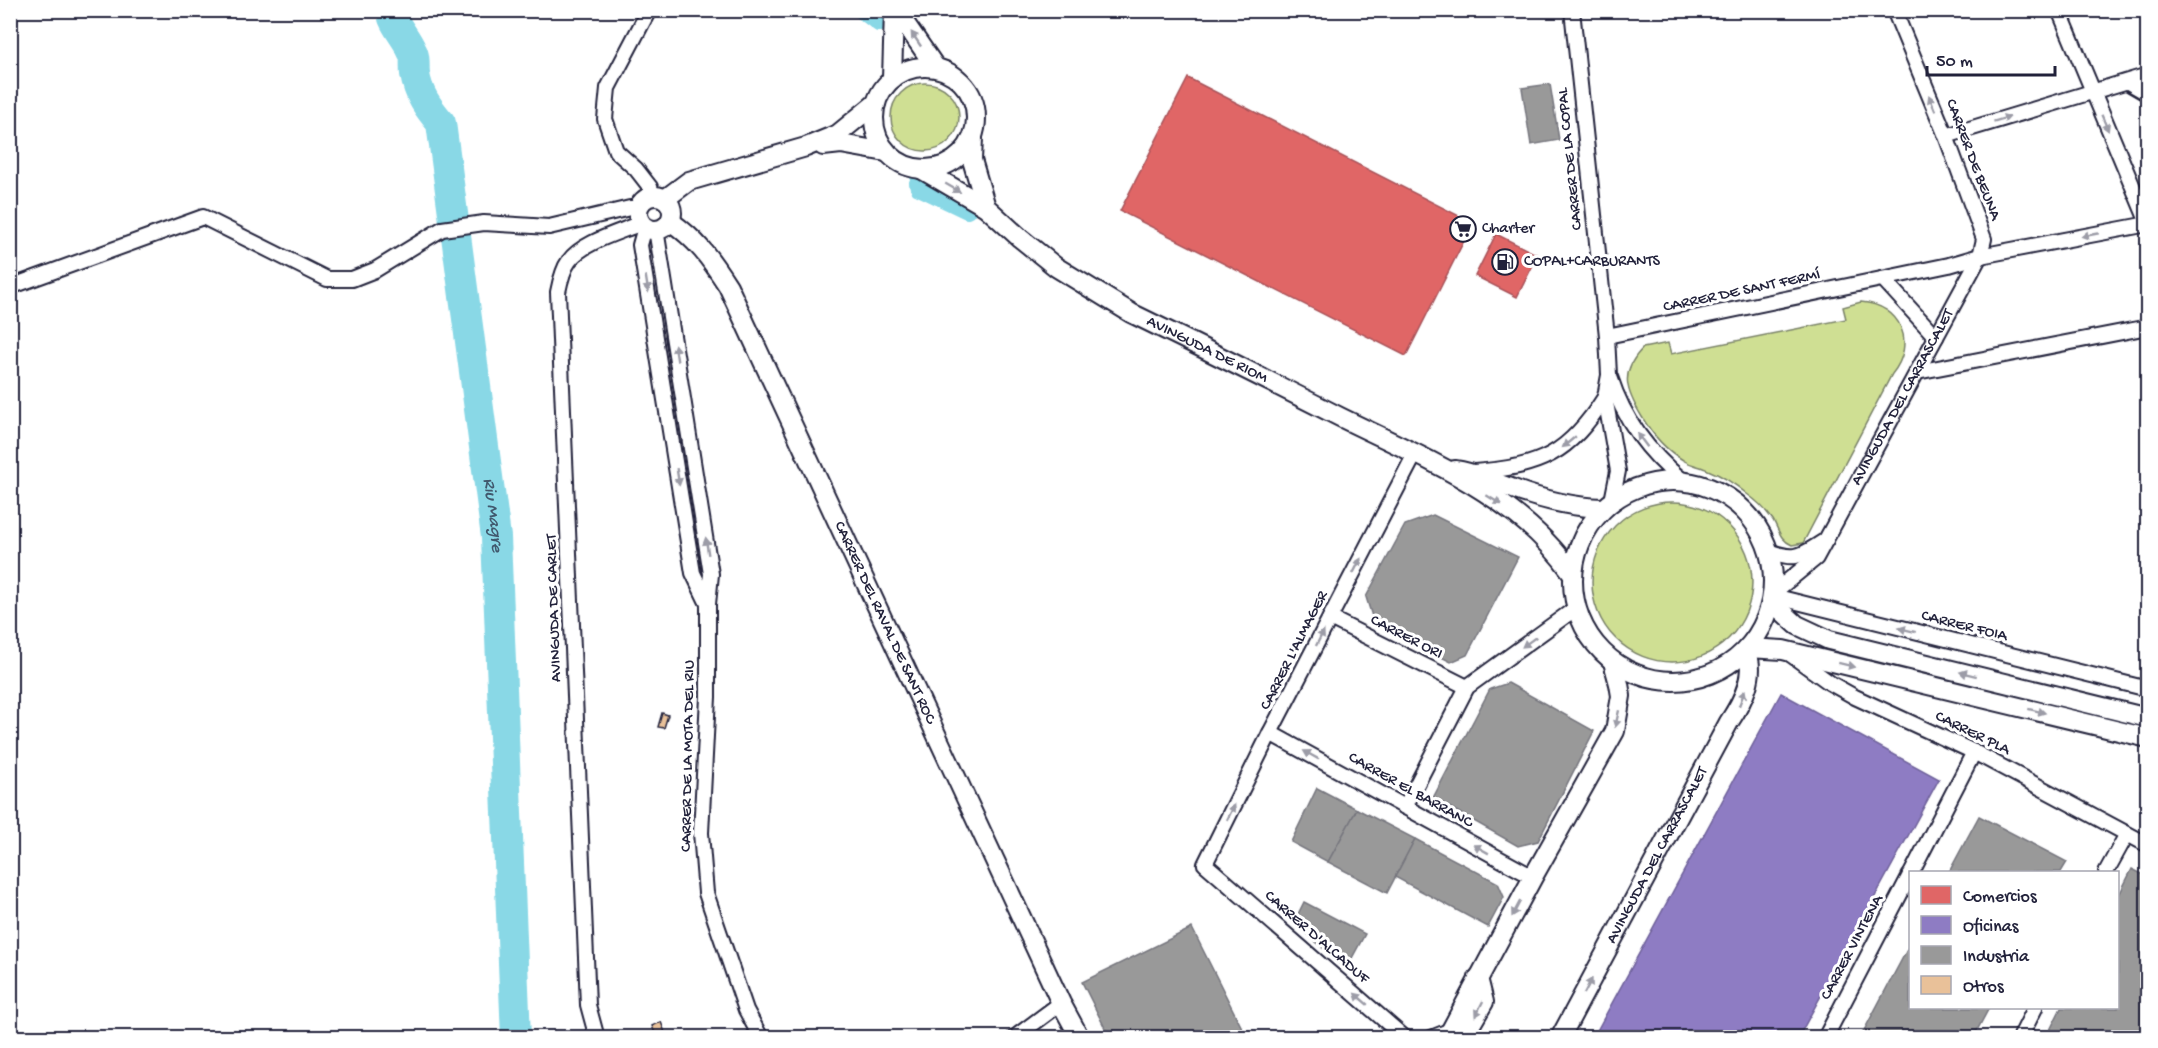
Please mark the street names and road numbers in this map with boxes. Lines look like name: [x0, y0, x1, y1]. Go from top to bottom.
street label: CARRER DE LA COPAL: [1554, 86, 1588, 231]
street label: CARRER DE BEUNA: [1940, 97, 2004, 225]
street label: CARRER DE SANT FERMÍ: [1662, 265, 1822, 318]
street label: AVINGUDA DEL CARRASCALET: [1848, 305, 1959, 489]
street label: AVINGUDA DE RIOM: [1143, 312, 1271, 389]
street label: CARRER DEL RAVAL DE SANT ROC: [829, 518, 940, 728]
street label: AVINGUDA DE CARLET: [543, 533, 567, 682]
street label: CARRER L'ALMAGER: [1257, 588, 1334, 714]
street label: CARRER FOIA: [1919, 607, 2011, 647]
street label: CARRER ORI: [1367, 612, 1445, 664]
street label: CARRER DE LA MOTA DEL RIU: [678, 660, 700, 852]
street label: CARRER PLA: [1931, 708, 2014, 761]
street label: CARRER EL BARRANC: [1344, 749, 1477, 834]
street label: AVINGUDA DEL CARRASCALET: [1603, 763, 1713, 947]
street label: CARRER D'ALCADUF: [1260, 887, 1373, 989]
street label: CARRER VINTENA: [1817, 891, 1889, 1004]

